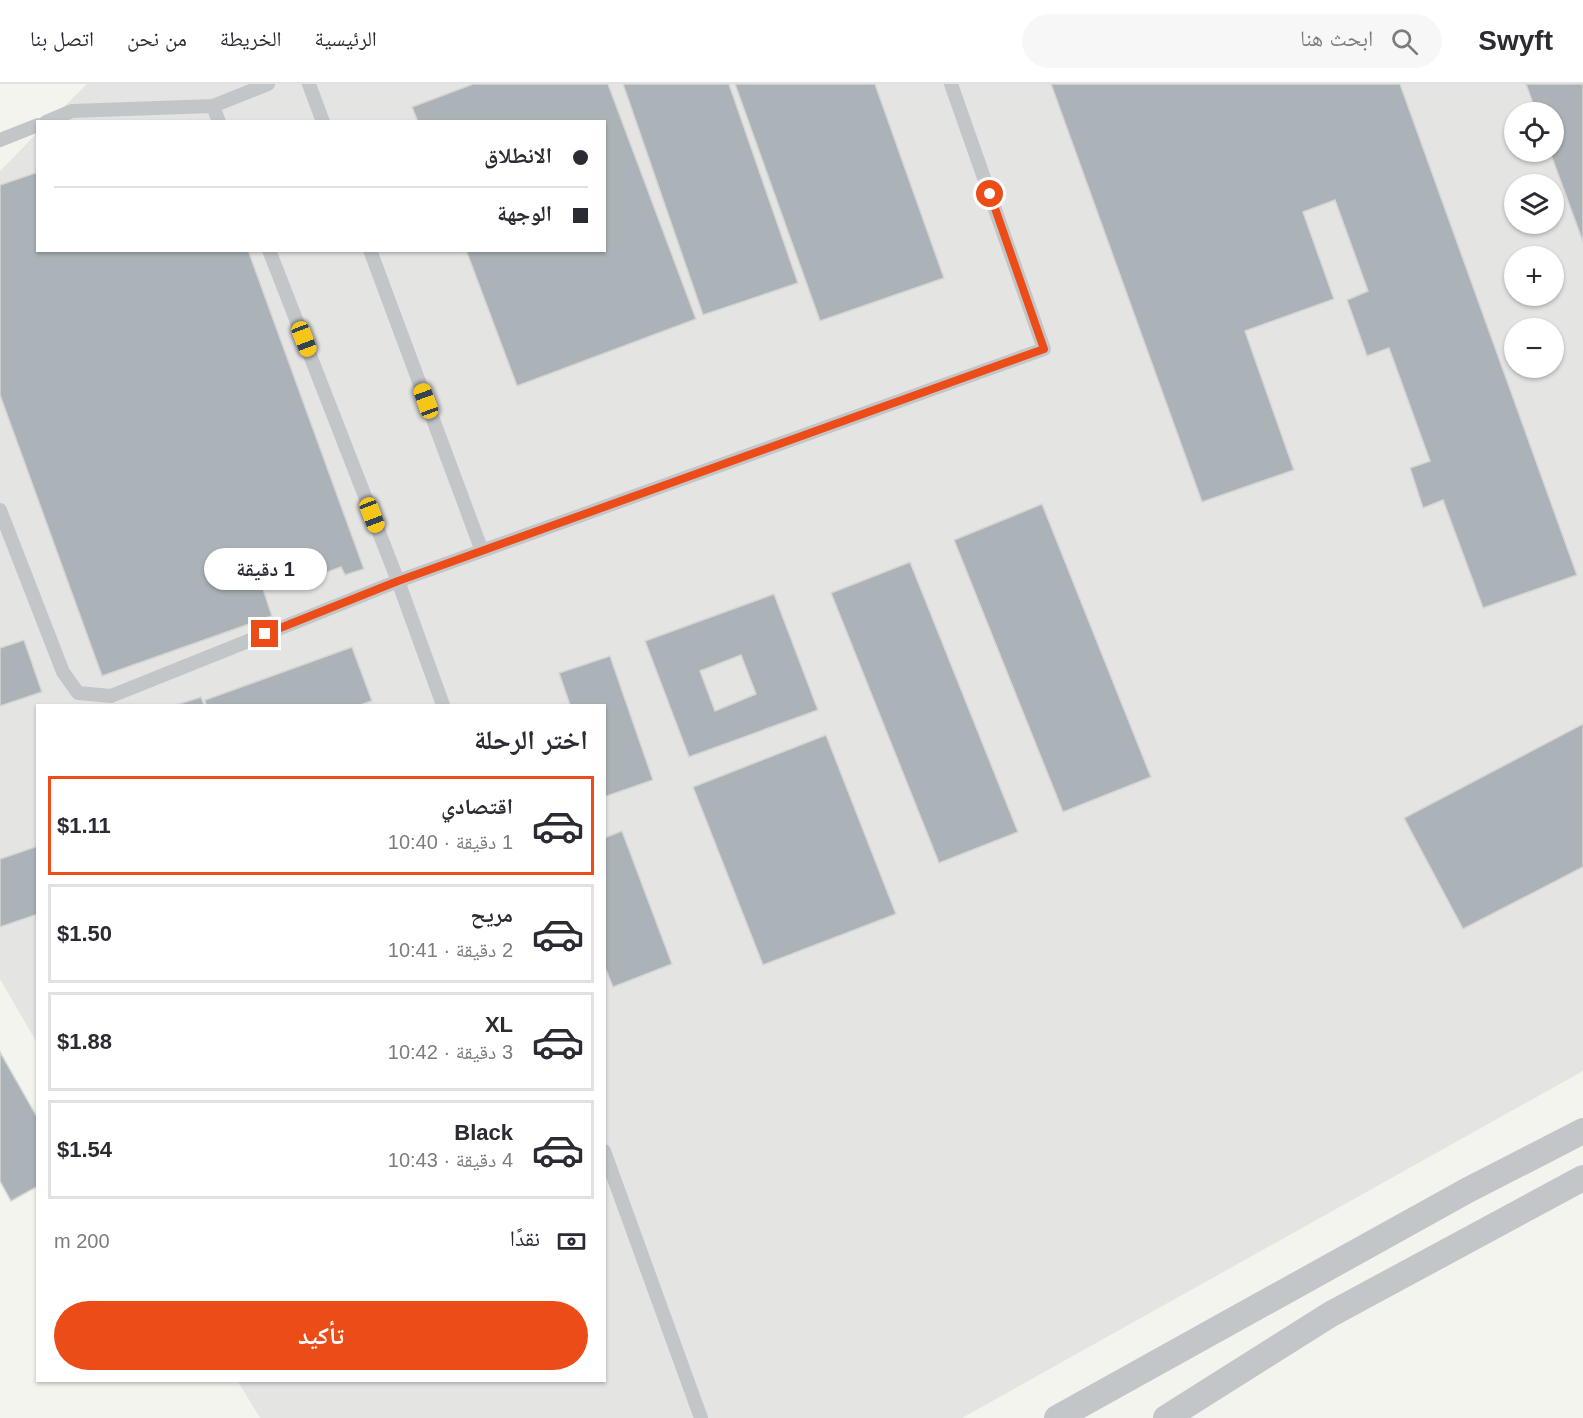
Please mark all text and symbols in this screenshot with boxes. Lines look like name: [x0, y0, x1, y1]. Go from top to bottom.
search box: [1022, 14, 1442, 68]
icon: search: [1388, 25, 1421, 58]
text: Swyft: [1478, 25, 1553, 56]
text: ابحث هنا: [1300, 26, 1373, 51]
text: اتصل بنا: [30, 27, 94, 50]
text: من نحن: [127, 27, 187, 50]
text: الخريطة: [220, 27, 282, 50]
text: الرئيسية: [315, 27, 377, 50]
map controls: [1504, 102, 1564, 378]
button: locate: [1504, 102, 1564, 162]
text: الانطلاق: [484, 143, 552, 168]
button: layers: [1504, 174, 1564, 234]
route start: [976, 180, 1003, 207]
text: الوجهة: [497, 201, 552, 226]
button: +: [1504, 246, 1564, 306]
button: −: [1504, 318, 1564, 378]
car: [289, 319, 319, 359]
car: [411, 381, 441, 421]
car: [357, 495, 387, 535]
callout: 1 دقيقة: [204, 547, 326, 589]
text: 1 دقيقة: [236, 558, 295, 580]
route end: [251, 620, 278, 647]
text: اختر الرحلة: [474, 725, 588, 755]
text: اقتصادي: [441, 794, 513, 819]
icon: car: [531, 799, 585, 853]
text: $1.11: [57, 813, 111, 838]
text: 1 دقيقة · 10:40: [388, 831, 513, 853]
text: مريح: [470, 902, 513, 927]
icon: car: [531, 907, 585, 961]
text: $1.50: [57, 921, 112, 946]
text: 2 دقيقة · 10:41: [388, 939, 513, 961]
text: XL: [485, 1012, 513, 1037]
icon: car: [531, 1015, 585, 1069]
text: $1.88: [57, 1029, 112, 1054]
text: 3 دقيقة · 10:42: [388, 1041, 513, 1063]
text: Black: [454, 1120, 513, 1145]
icon: car: [531, 1123, 585, 1177]
text: $1.54: [57, 1137, 112, 1162]
text: 4 دقيقة · 10:43: [388, 1149, 513, 1171]
icon: cash: [555, 1225, 588, 1258]
text: نقدًا: [510, 1226, 540, 1251]
text: 200 m: [54, 1230, 110, 1252]
button: تأكيد: [54, 1301, 588, 1370]

